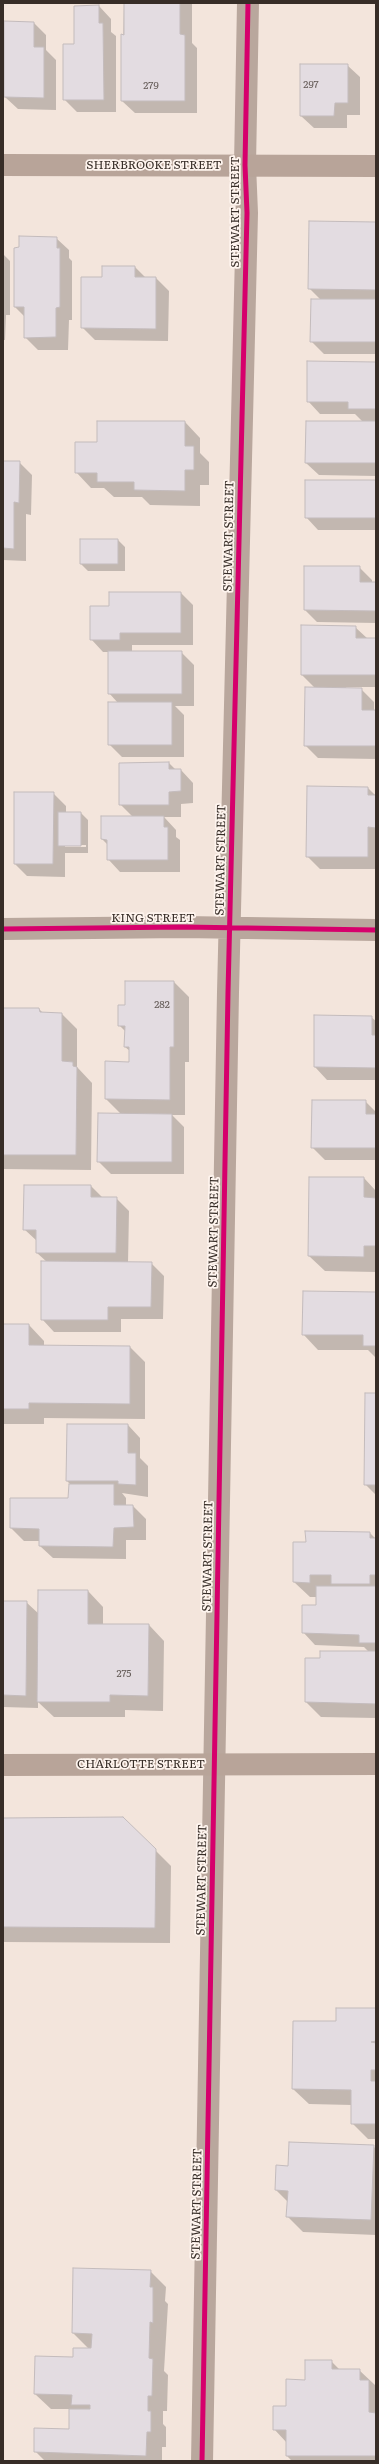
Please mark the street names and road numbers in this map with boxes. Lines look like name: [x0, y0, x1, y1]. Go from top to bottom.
street label: STEWART STREET: [228, 156, 242, 268]
street label: SHERBROOKE STREET: [86, 158, 222, 172]
street label: STEWART STREET: [221, 480, 237, 592]
street label: STEWART STREET: [213, 804, 229, 916]
street label: KING STREET: [111, 911, 195, 925]
street label: STEWART STREET: [206, 1176, 222, 1288]
street label: STEWART STREET: [200, 1500, 216, 1612]
street label: CHARLOTTE STREET: [77, 1757, 205, 1771]
street label: STEWART STREET: [194, 1824, 210, 1936]
street label: STEWART STREET: [189, 2148, 205, 2260]

